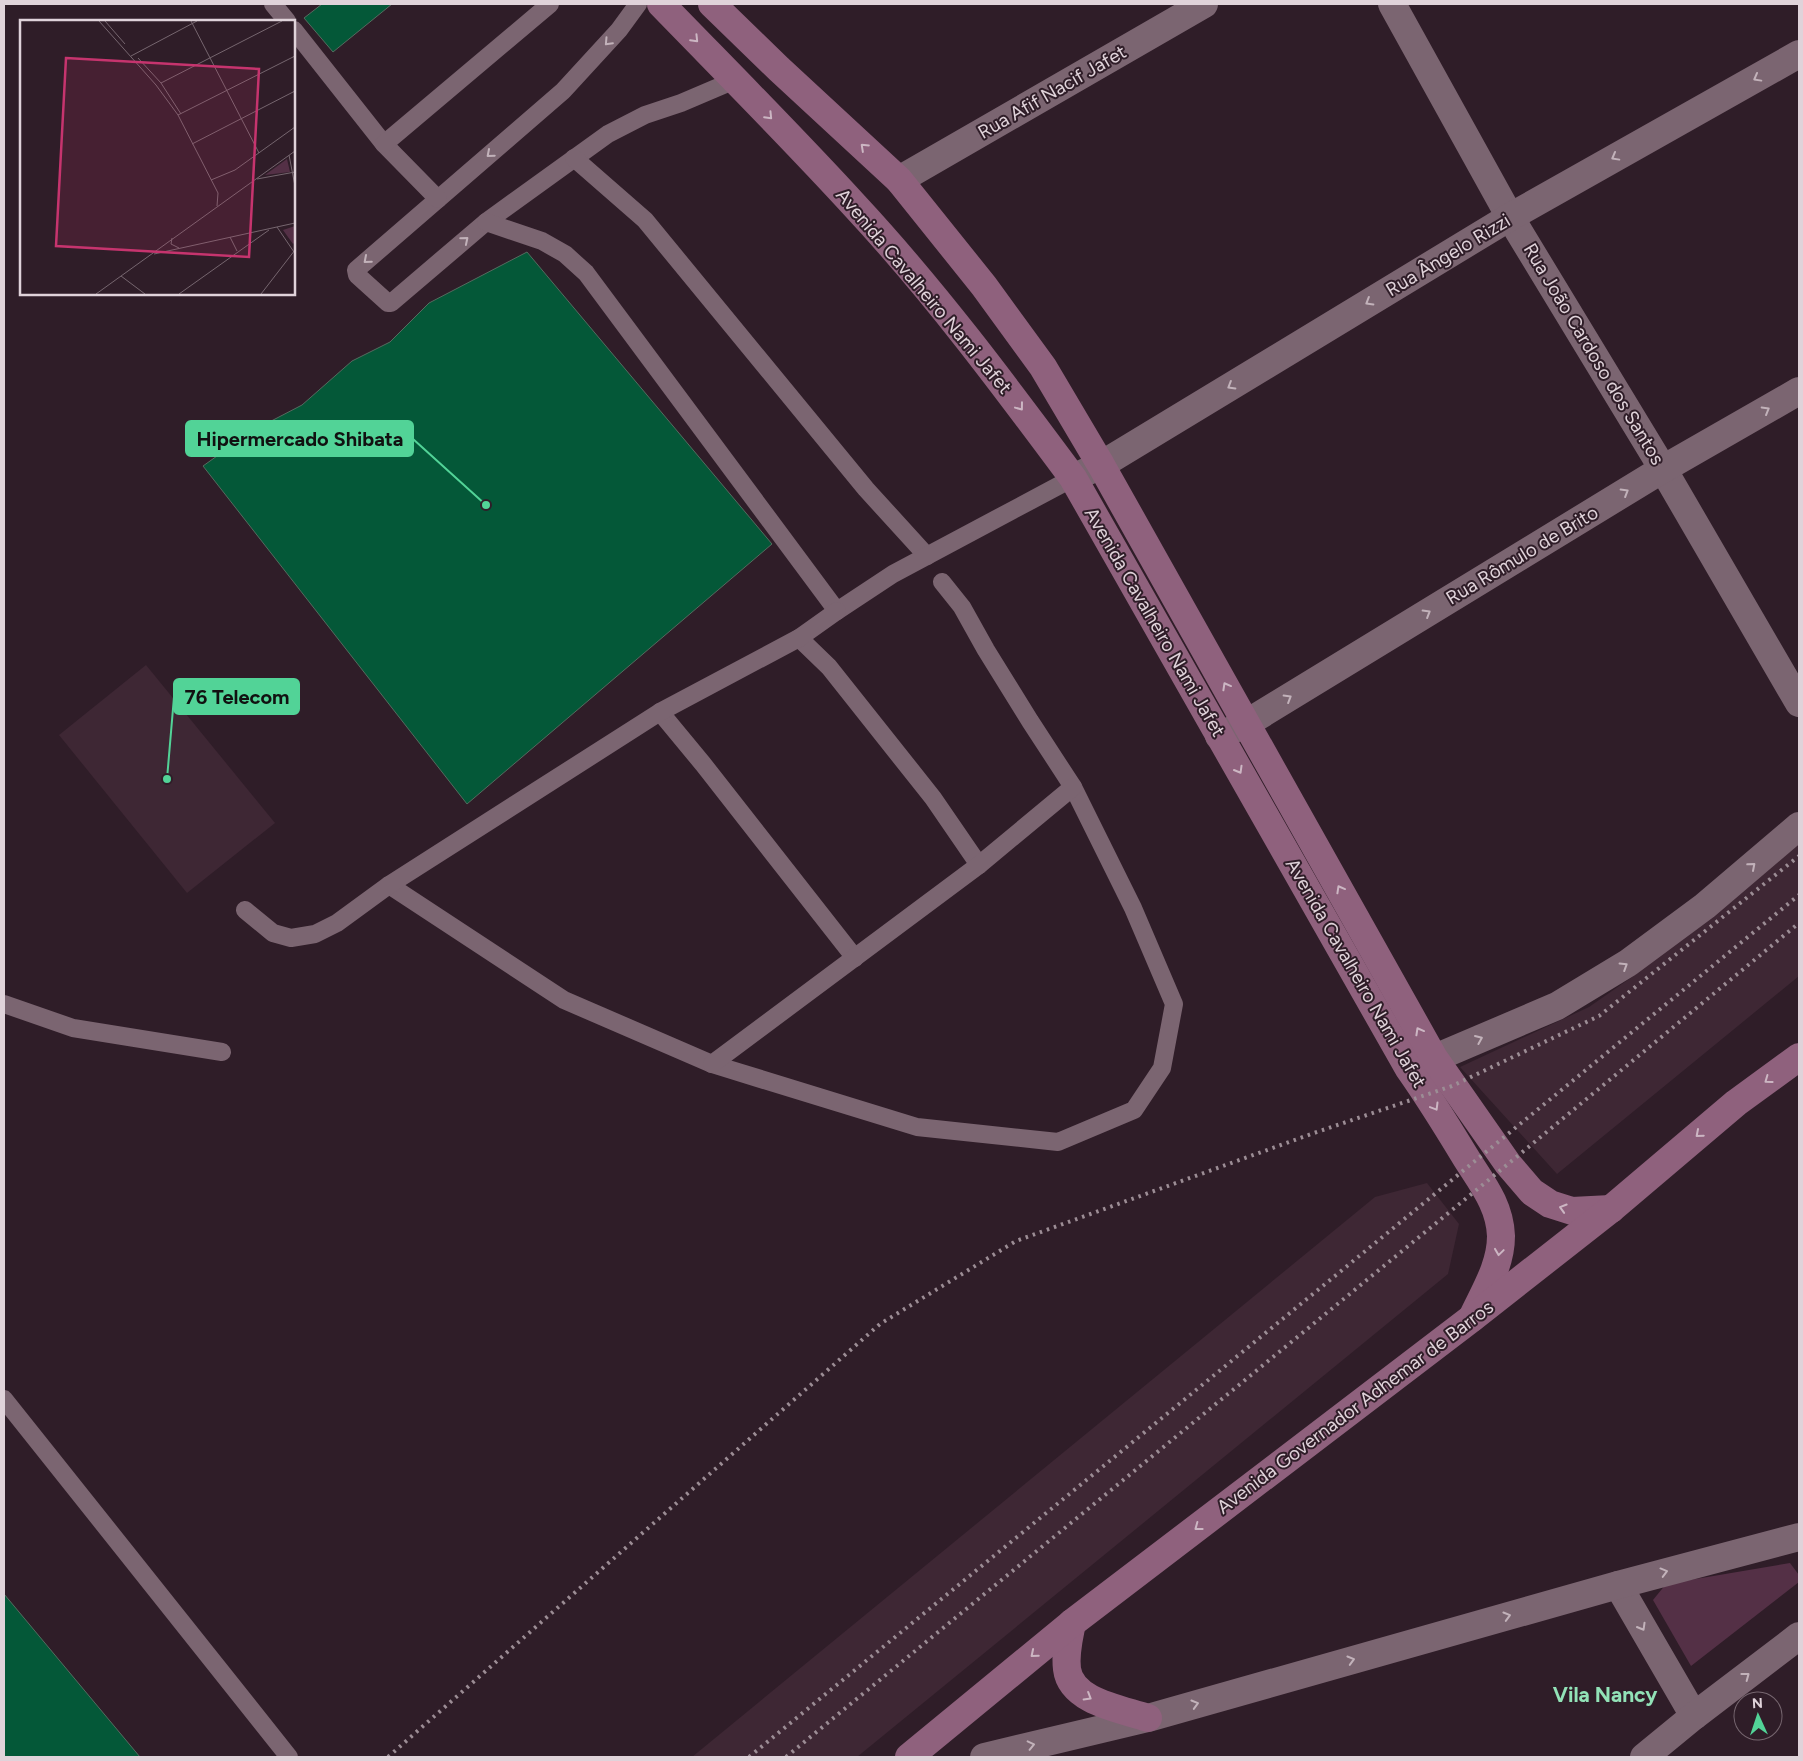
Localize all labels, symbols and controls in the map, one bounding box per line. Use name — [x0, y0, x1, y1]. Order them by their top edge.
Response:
inset map — [20, 20, 295, 295]
one-way arrow — [689, 33, 698, 42]
one-way arrow — [605, 37, 614, 46]
street label: Rua Afif Nacif Jafet — [974, 40, 1130, 144]
one-way arrow — [1753, 71, 1762, 81]
one-way arrow — [763, 110, 772, 119]
one-way arrow — [860, 144, 869, 153]
one-way arrow — [487, 148, 496, 157]
one-way arrow — [1612, 151, 1621, 161]
street label: Avenida Cavalheiro Nami Jafet — [831, 184, 1017, 398]
street label: Rua Ângelo Rizzi — [1382, 209, 1514, 301]
one-way arrow — [459, 237, 468, 246]
street label: Rua João Cardoso dos Santos — [1519, 239, 1669, 469]
one-way arrow — [364, 254, 373, 263]
one-way arrow — [1366, 295, 1375, 305]
one-way arrow — [1227, 380, 1236, 390]
one-way arrow — [1014, 401, 1023, 411]
one-way arrow — [1760, 406, 1769, 416]
callout: Hipermercado Shibata — [186, 421, 413, 456]
text: Hipermercado Shibata — [197, 427, 403, 451]
one-way arrow — [1620, 488, 1629, 498]
street label: Rua Rômulo de Brito — [1442, 501, 1602, 609]
street label: Avenida Cavalheiro Nami Jafet — [1080, 503, 1230, 741]
one-way arrow — [1421, 610, 1430, 620]
callout: 76 Telecom — [174, 679, 299, 714]
one-way arrow — [1222, 683, 1232, 692]
text: 76 Telecom — [185, 685, 289, 709]
one-way arrow — [1283, 694, 1292, 704]
one-way arrow — [1233, 765, 1243, 774]
street label: Avenida Cavalheiro Nami Jafet — [1281, 854, 1431, 1092]
one-way arrow — [1746, 863, 1755, 872]
one-way arrow — [1336, 885, 1346, 894]
one-way arrow — [1618, 962, 1627, 972]
one-way arrow — [1415, 1027, 1425, 1036]
one-way arrow — [1474, 1035, 1483, 1045]
one-way arrow — [1764, 1074, 1773, 1083]
one-way arrow — [1428, 1102, 1438, 1111]
one-way arrow — [1695, 1129, 1704, 1138]
one-way arrow — [1559, 1203, 1568, 1213]
one-way arrow — [1494, 1248, 1505, 1256]
street label: Avenida Governador Adhemar de Barros — [1212, 1295, 1498, 1519]
one-way arrow — [1195, 1521, 1204, 1529]
one-way arrow — [1660, 1568, 1668, 1578]
one-way arrow — [1503, 1611, 1511, 1621]
one-way arrow — [1636, 1621, 1646, 1630]
one-way arrow — [1031, 1648, 1040, 1657]
one-way arrow — [1347, 1655, 1356, 1666]
one-way arrow — [1740, 1673, 1750, 1682]
district label: Vila Nancy — [1553, 1682, 1658, 1707]
one-way arrow — [1083, 1691, 1092, 1701]
north arrow — [1733, 1691, 1783, 1741]
text: N — [1751, 1695, 1763, 1712]
one-way arrow — [1190, 1700, 1198, 1710]
one-way arrow — [1027, 1741, 1035, 1751]

